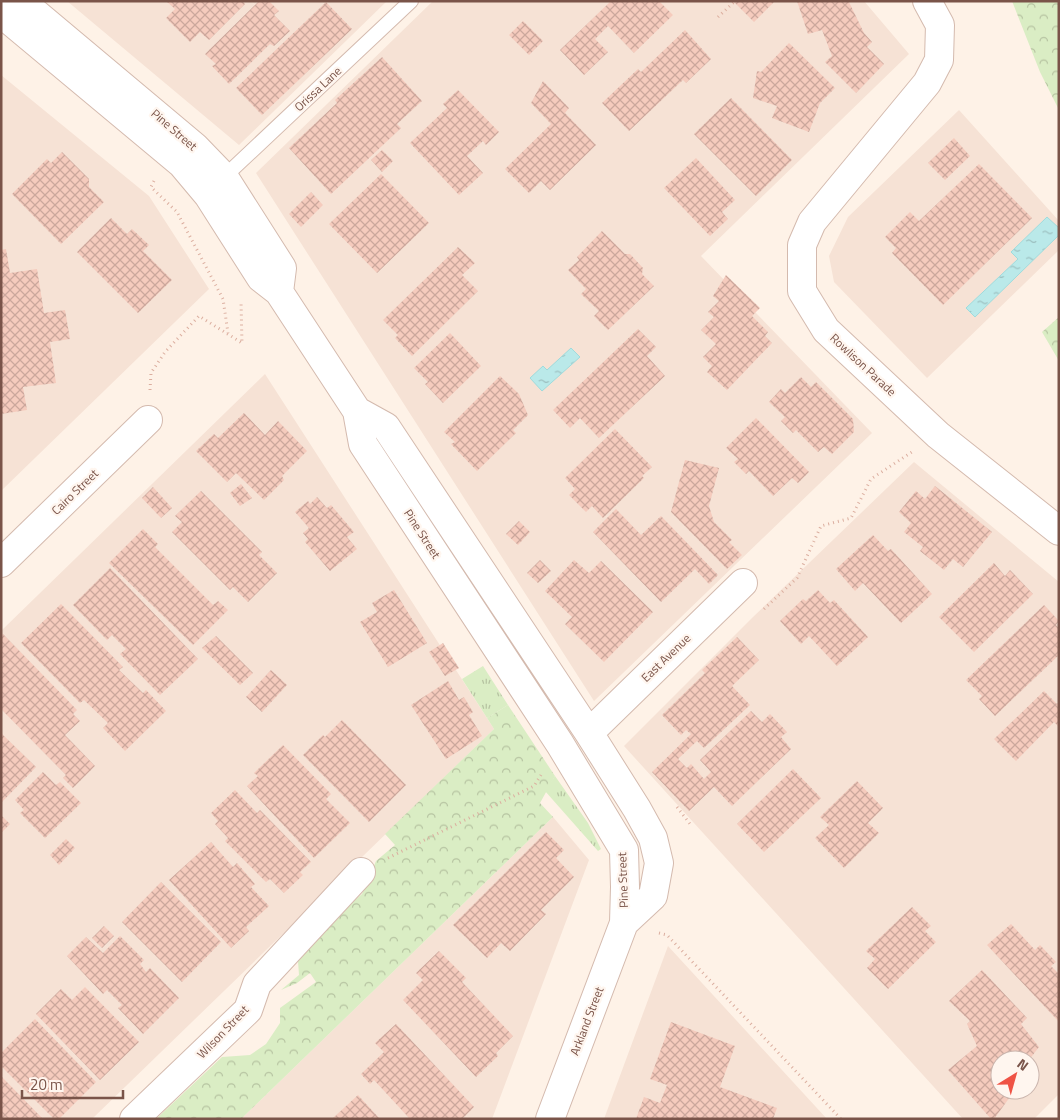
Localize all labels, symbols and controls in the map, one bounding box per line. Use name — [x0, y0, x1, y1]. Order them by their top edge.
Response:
street label: Orissa Lane — [290, 62, 346, 116]
street label: Pine Street — [147, 104, 202, 156]
street label: Rowlison Parade — [826, 329, 901, 400]
street label: Cairo Street — [47, 464, 103, 519]
street label: Pine Street — [399, 505, 446, 563]
street label: East Avenue — [637, 629, 695, 686]
street label: Pine Street — [612, 851, 633, 908]
street label: Arkland Street — [565, 983, 609, 1058]
street label: Wilson Street — [192, 1000, 254, 1063]
north arrow — [990, 1050, 1040, 1100]
text: N — [1013, 1053, 1033, 1076]
scale bar — [22, 1068, 124, 1100]
text: 20 m — [30, 1073, 63, 1096]

